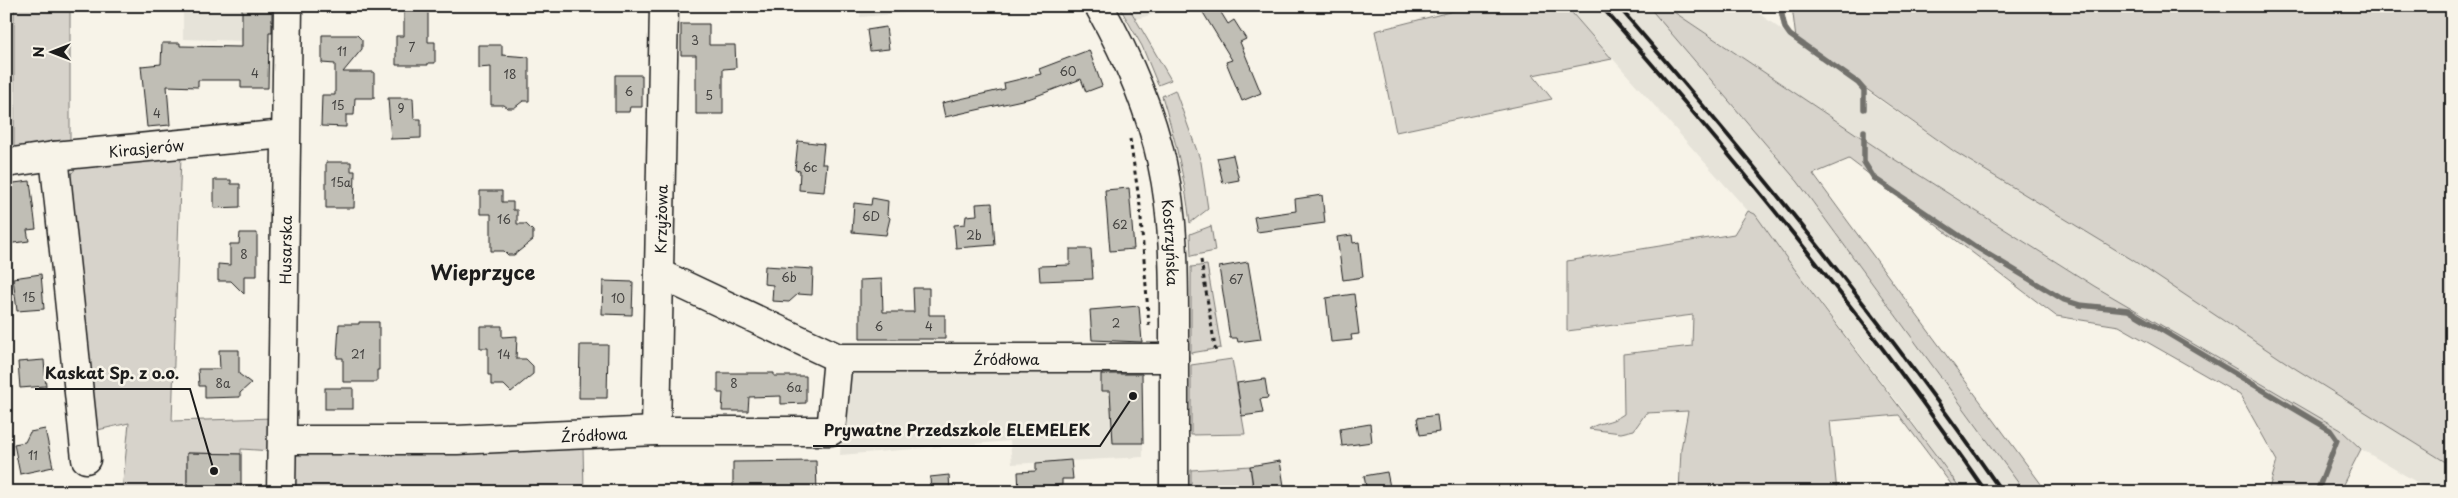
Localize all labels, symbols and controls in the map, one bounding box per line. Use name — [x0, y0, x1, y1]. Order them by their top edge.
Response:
north arrow — [28, 28, 78, 78]
house number: 3 — [691, 31, 699, 49]
house number: 7 — [409, 38, 416, 56]
house number: 11 — [337, 42, 347, 60]
text: N — [28, 46, 49, 58]
house number: 60 — [1059, 62, 1077, 80]
house number: 4 — [251, 64, 259, 82]
house number: 18 — [504, 65, 516, 83]
house number: 6 — [625, 82, 633, 100]
house number: 5 — [705, 86, 713, 104]
house number: 15 — [331, 96, 345, 114]
house number: 9 — [397, 99, 405, 117]
house number: 4 — [153, 104, 161, 122]
street label: Kirasjerów — [107, 132, 185, 162]
house number: 6c — [803, 158, 817, 176]
house number: 15a — [331, 173, 352, 191]
street label: Krzyżowa — [648, 184, 672, 254]
street label: Kostrzyńska — [1157, 198, 1185, 287]
house number: 6D — [862, 207, 880, 225]
house number: 16 — [497, 210, 511, 228]
street label: Husarska — [272, 215, 296, 285]
house number: 62 — [1112, 215, 1128, 233]
house number: 2b — [966, 226, 982, 244]
house number: 8 — [240, 245, 248, 263]
district label: Wieprzyce — [431, 257, 536, 287]
house number: 6b — [781, 268, 797, 286]
house number: 67 — [1229, 270, 1244, 288]
house number: 15 — [22, 288, 36, 306]
house number: 10 — [611, 289, 625, 307]
house number: 2 — [1112, 314, 1120, 332]
house number: 6 — [875, 317, 883, 335]
house number: 4 — [925, 317, 933, 335]
house number: 21 — [351, 345, 365, 363]
house number: 14 — [497, 345, 511, 363]
street label: Źródłowa — [973, 347, 1040, 370]
callout: Kaskat Sp. z o.o. — [35, 358, 190, 389]
text: Kaskat Sp. z o.o. — [45, 360, 179, 384]
house number: 8a — [216, 374, 231, 392]
house number: 8 — [730, 374, 738, 392]
house number: 6a — [786, 378, 802, 396]
callout: Prywatne Przedszkole ELEMELEK — [813, 415, 1100, 446]
text: Prywatne Przedszkole ELEMELEK — [824, 417, 1090, 441]
street label: Źródłowa — [560, 421, 628, 447]
house number: 11 — [28, 446, 38, 464]

